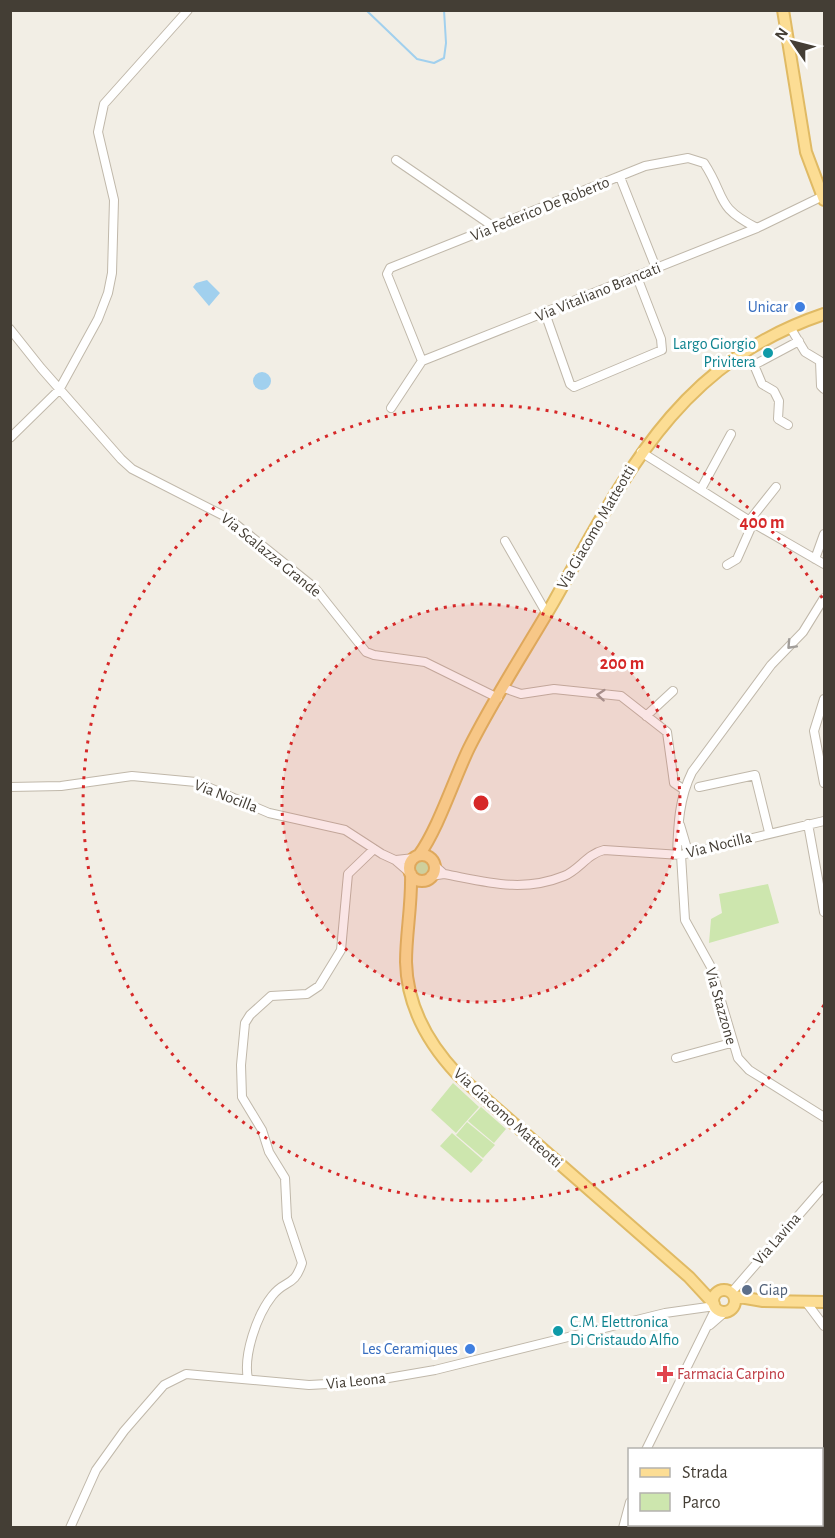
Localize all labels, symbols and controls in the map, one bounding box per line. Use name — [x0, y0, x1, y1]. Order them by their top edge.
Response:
north arrow — [763, 12, 823, 72]
text: N — [772, 25, 791, 43]
street label: Via Federico De Roberto — [468, 174, 612, 244]
street label: Via Vitaliano Brancati — [533, 260, 663, 324]
place label: Unicar — [748, 299, 789, 315]
marker: Unicar — [793, 300, 807, 314]
place label: Largo Giorgio Privitera — [673, 336, 756, 370]
marker: Largo Giorgio Privitera — [761, 346, 775, 360]
street label: Via Giacomo Matteotti — [554, 462, 638, 592]
street label: Via Scalazza Grande — [218, 510, 324, 600]
text: 400 m — [739, 514, 785, 532]
one-way arrow — [787, 638, 798, 649]
text: 200 m — [600, 655, 644, 673]
one-way arrow — [596, 689, 605, 702]
street label: Via Nocilla — [192, 777, 260, 815]
centre of rings — [471, 793, 491, 813]
street label: Via Nocilla — [685, 829, 753, 861]
street label: Via Stazzone — [702, 966, 740, 1046]
street label: Via Giacomo Matteotti — [451, 1065, 565, 1171]
street label: Via Lavina — [750, 1210, 804, 1268]
place label: Giap — [759, 1282, 788, 1298]
marker: Giap — [740, 1283, 754, 1297]
place label: C.M. Elettronica Di Cristaudo Alfio — [570, 1314, 679, 1348]
marker: C.M. Elettronica Di Cristaudo Alfio — [551, 1324, 565, 1338]
place label: Les Ceramiques — [362, 1341, 458, 1357]
marker: Les Ceramiques — [463, 1342, 477, 1356]
place label: Farmacia Carpino — [677, 1366, 785, 1382]
marker: Farmacia Carpino — [658, 1367, 672, 1381]
street label: Via Leona — [325, 1370, 387, 1392]
legend — [628, 1448, 823, 1526]
text: Strada — [682, 1464, 728, 1482]
text: Parco — [682, 1494, 721, 1512]

